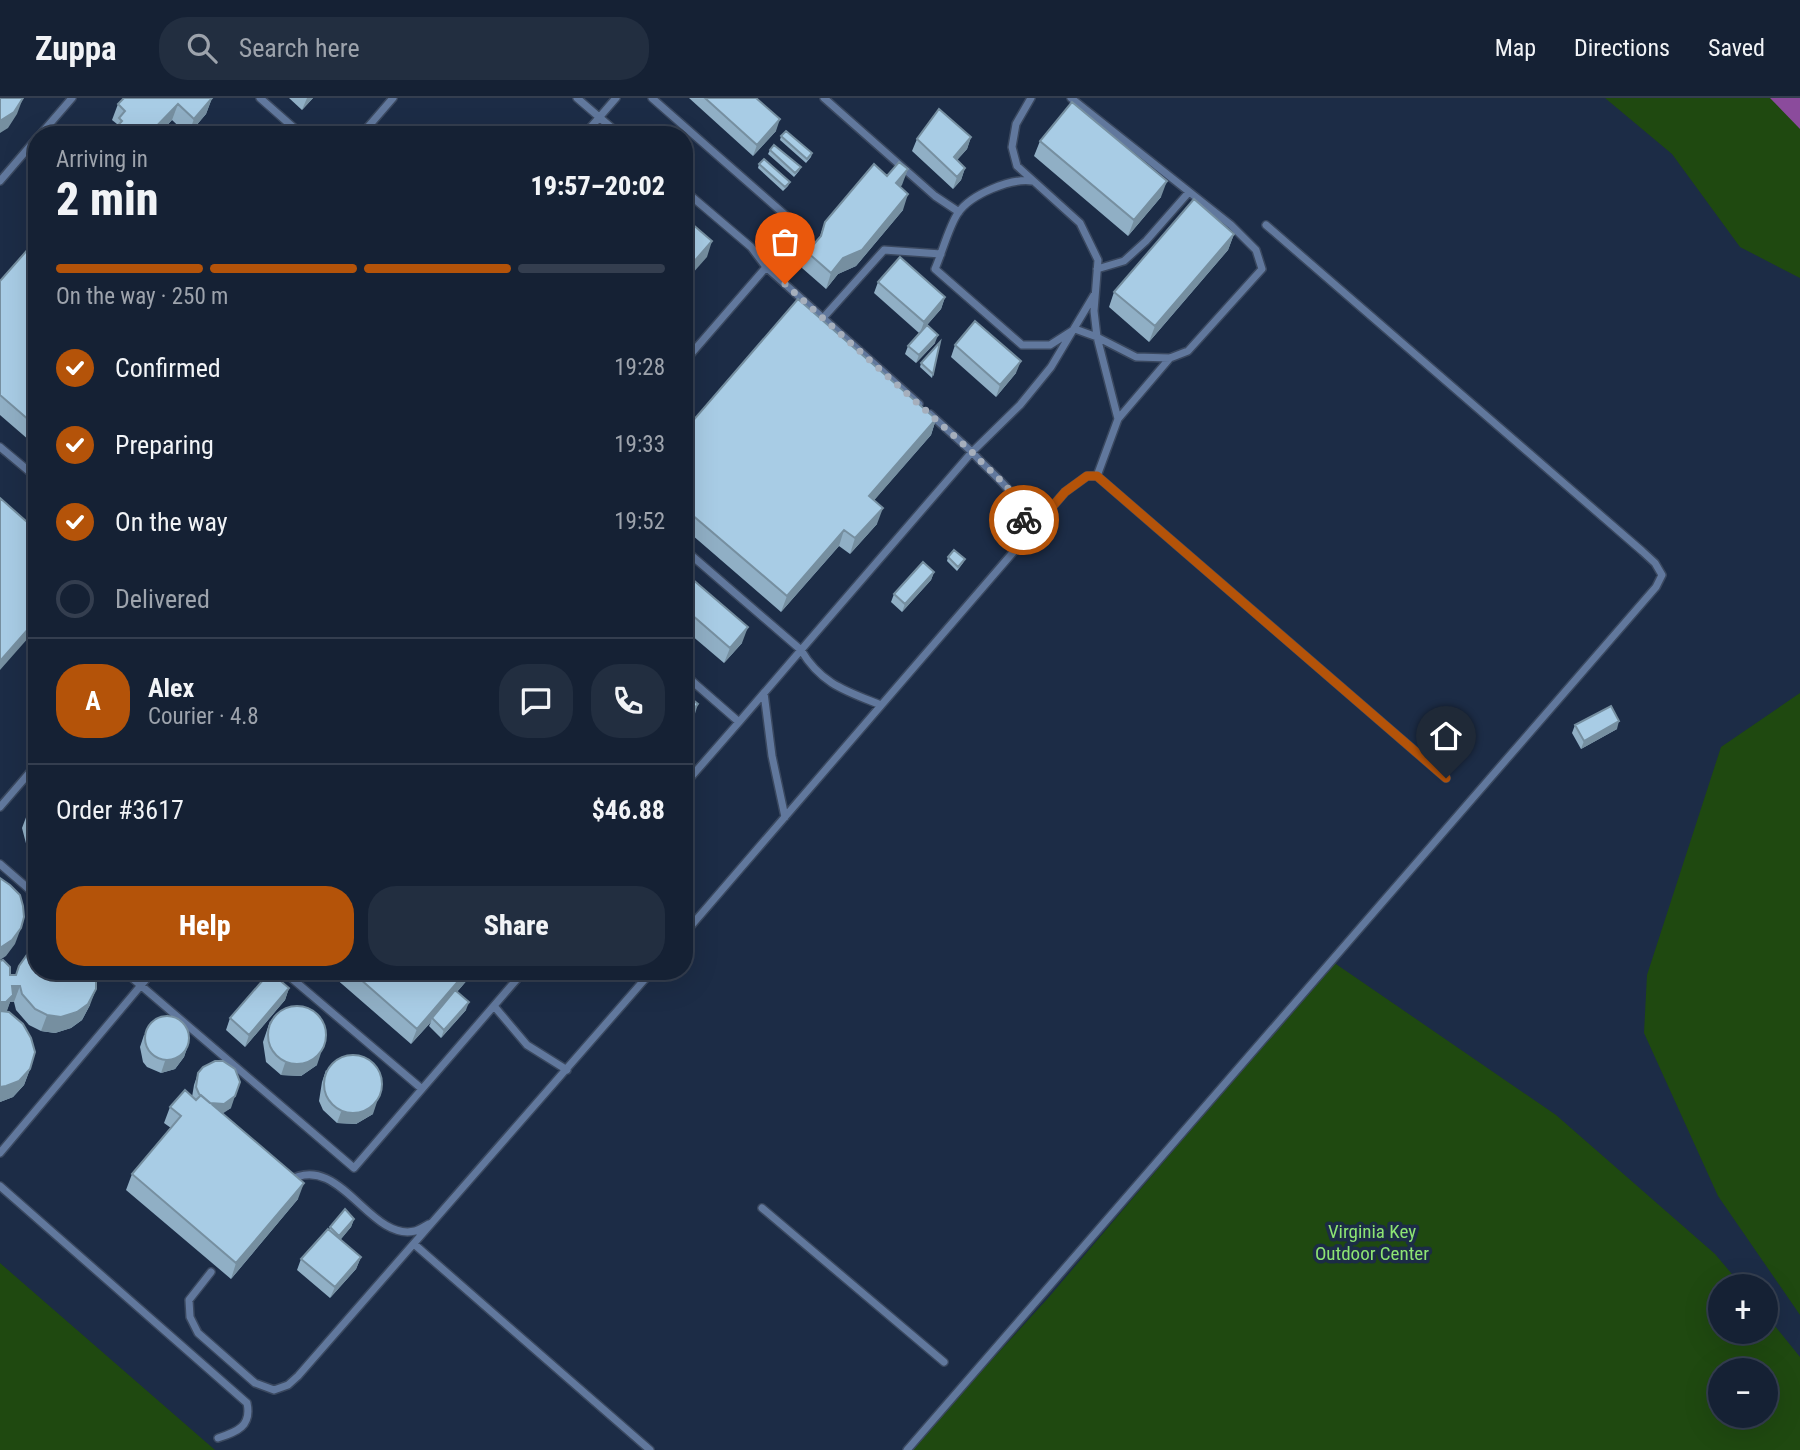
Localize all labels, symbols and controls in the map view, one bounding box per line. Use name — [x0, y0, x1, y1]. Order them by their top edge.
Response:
search box — [159, 17, 649, 80]
text: Zuppa — [35, 29, 117, 68]
icon: search — [183, 29, 221, 67]
text: Search here — [239, 33, 360, 63]
text: Map — [1495, 34, 1536, 62]
text: Directions — [1574, 34, 1670, 62]
text: Saved — [1708, 34, 1765, 62]
text: Arriving in — [56, 146, 148, 173]
text: 19:57–20:02 — [531, 171, 665, 201]
text: 2 min — [56, 172, 159, 226]
pin — [755, 212, 815, 284]
icon: bag — [766, 223, 804, 261]
text: On the way · 250 m — [56, 283, 228, 310]
icon: check — [56, 349, 94, 387]
text: Confirmed — [115, 353, 221, 383]
text: 19:28 — [614, 354, 665, 381]
icon: check — [56, 426, 94, 464]
text: Preparing — [115, 430, 214, 460]
text: 19:33 — [614, 431, 665, 458]
courier — [989, 485, 1059, 555]
icon: bike — [1005, 501, 1043, 539]
icon: check — [56, 503, 94, 541]
text: On the way — [115, 507, 228, 537]
text: 19:52 — [614, 508, 665, 535]
text: Delivered — [115, 584, 210, 614]
button: chat — [499, 664, 573, 738]
button: phone — [591, 664, 665, 738]
text: Alex — [148, 673, 194, 703]
text: A — [85, 686, 101, 716]
text: Courier · 4.8 — [148, 703, 259, 730]
pin — [1416, 706, 1476, 778]
icon: home — [1427, 717, 1465, 755]
text: Order #3617 — [56, 795, 184, 825]
text: $46.88 — [592, 795, 665, 825]
button: Help — [56, 886, 354, 966]
button: Share — [368, 886, 665, 966]
park label: Virginia Key Outdoor Center — [1315, 1220, 1429, 1265]
map controls — [1708, 1274, 1778, 1428]
button: + — [1708, 1274, 1778, 1344]
button: − — [1708, 1358, 1778, 1428]

